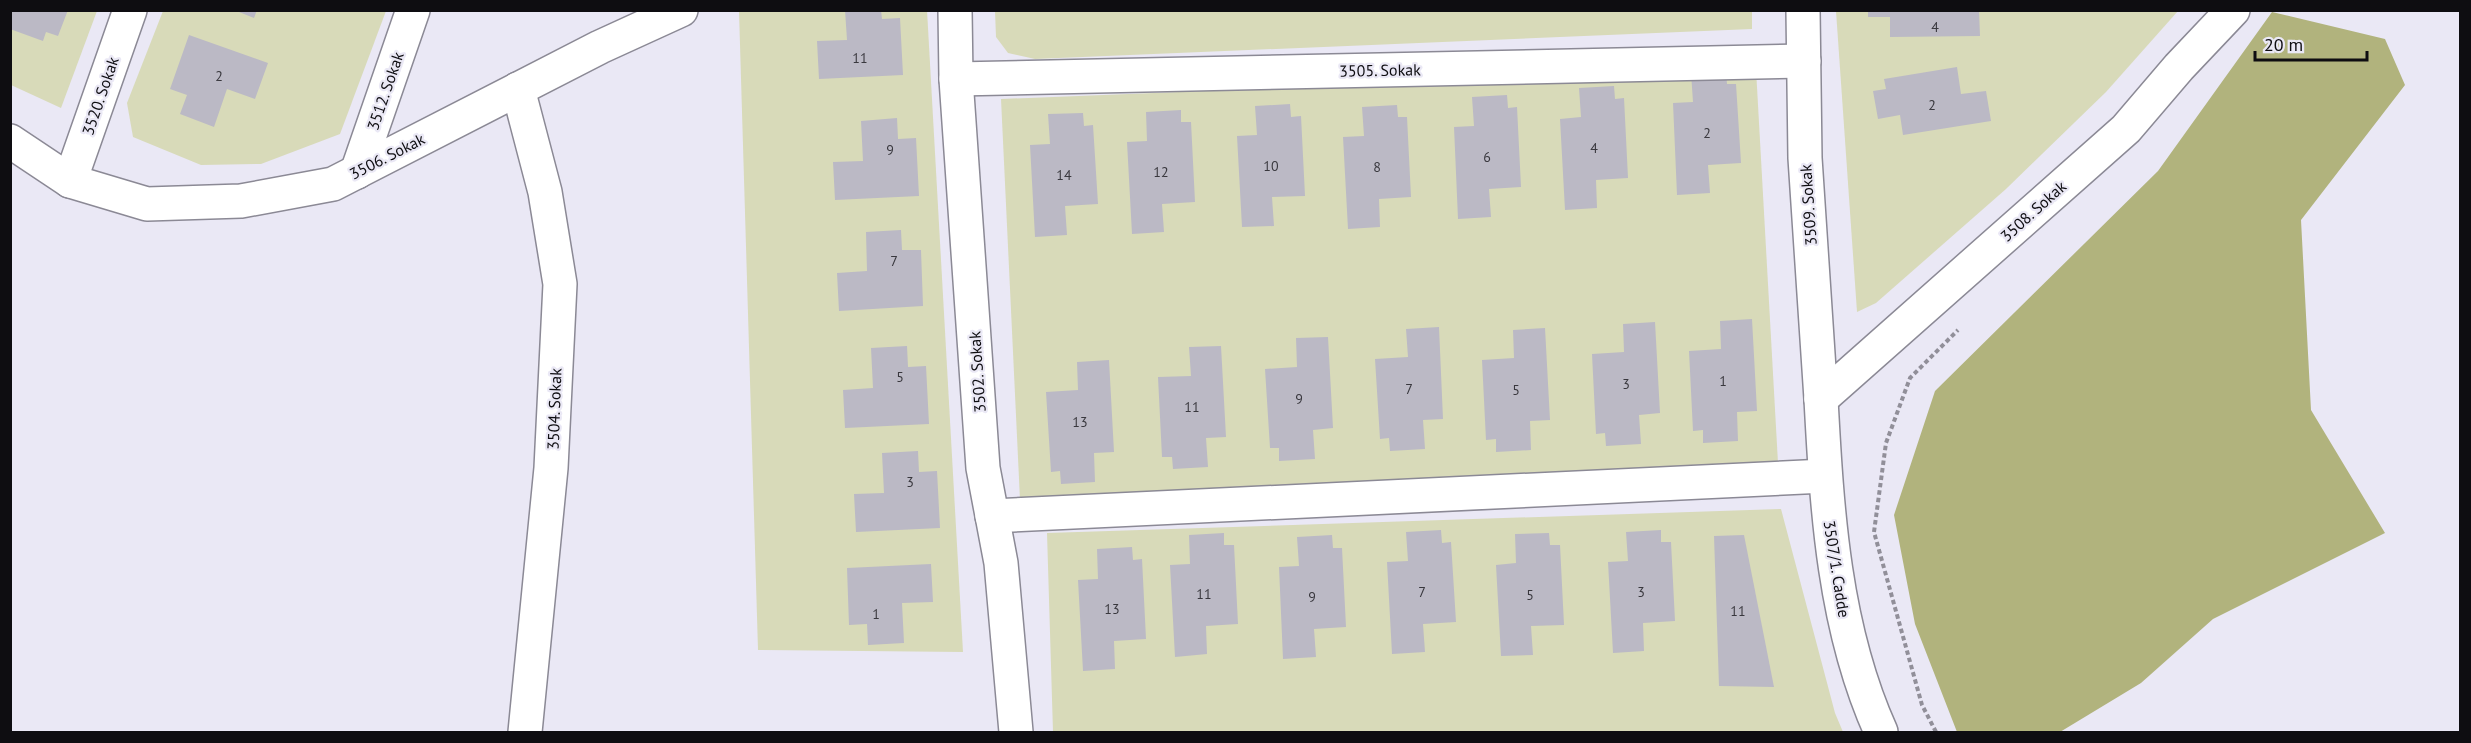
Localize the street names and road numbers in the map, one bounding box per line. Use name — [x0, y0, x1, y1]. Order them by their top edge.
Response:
street label: 3512. Sokak — [362, 49, 408, 133]
street label: 3520. Sokak — [77, 54, 123, 138]
street label: 3505. Sokak — [1339, 59, 1421, 81]
street label: 3506. Sokak — [346, 128, 428, 183]
street label: 3509. Sokak — [1795, 163, 1821, 246]
street label: 3508. Sokak — [1996, 176, 2070, 246]
street label: 3502. Sokak — [964, 330, 990, 413]
street label: 3504. Sokak — [543, 368, 565, 450]
street label: 3507/1. Cadde — [1819, 519, 1855, 619]

